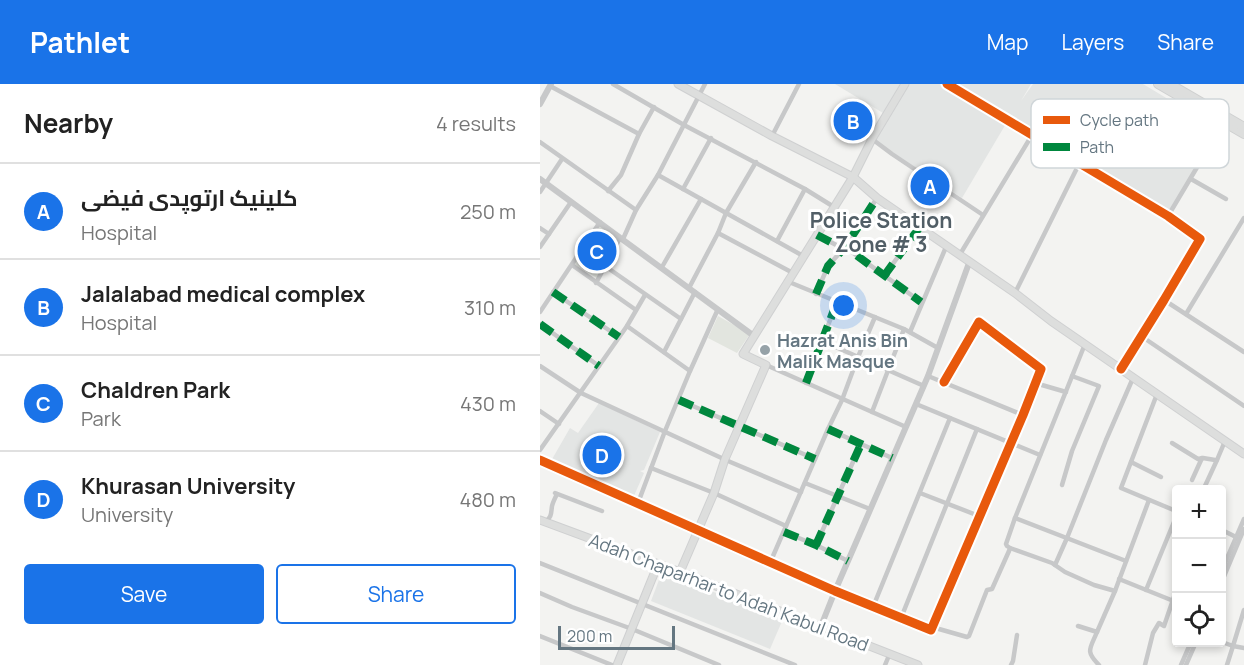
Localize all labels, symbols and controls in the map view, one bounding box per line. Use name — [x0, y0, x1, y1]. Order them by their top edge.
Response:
text: Pathlet — [30, 23, 130, 61]
text: Map — [987, 28, 1028, 56]
text: Layers — [1061, 28, 1124, 56]
text: Share — [1157, 28, 1214, 56]
pin: B — [834, 99, 872, 144]
legend — [1031, 99, 1229, 168]
text: Nearby — [24, 105, 113, 141]
text: Cycle path — [1080, 109, 1159, 131]
text: 4 results — [436, 110, 516, 137]
text: Path — [1080, 136, 1114, 158]
pin: A — [910, 164, 950, 208]
text: کلینیک ارتوپدی فیضی — [81, 183, 298, 213]
text: A — [37, 198, 50, 225]
text: 250 m — [460, 198, 516, 225]
district label: Police Station Zone # 3 — [810, 206, 952, 258]
text: Hospital — [81, 219, 157, 246]
pin: C — [578, 228, 616, 274]
text: Jalalabad medical complex — [81, 279, 365, 309]
your location — [829, 291, 858, 320]
text: B — [37, 294, 50, 321]
text: 310 m — [464, 294, 516, 321]
text: Hospital — [81, 309, 157, 336]
place label: Hazrat Anis Bin Malik Masque — [777, 328, 908, 373]
marker: Hazrat Anis Bin Malik Masque — [758, 343, 772, 357]
text: Chaldren Park — [81, 375, 230, 405]
text: C — [36, 390, 51, 417]
text: 430 m — [460, 390, 516, 417]
text: Park — [81, 405, 121, 432]
pin: D — [582, 432, 622, 478]
text: Khurasan University — [81, 471, 295, 501]
map controls — [1172, 485, 1226, 647]
button: + — [1172, 485, 1226, 539]
text: D — [36, 486, 51, 513]
text: 480 m — [459, 486, 516, 513]
text: University — [81, 501, 173, 528]
street label: Adah Chaparhar to Adah Kabul Road — [586, 527, 872, 657]
button: − — [1172, 539, 1226, 593]
button: Save — [24, 564, 264, 624]
button: Share — [276, 564, 516, 624]
button: locate — [1172, 593, 1226, 647]
scale bar — [558, 623, 675, 650]
text: 200 m — [567, 625, 612, 647]

